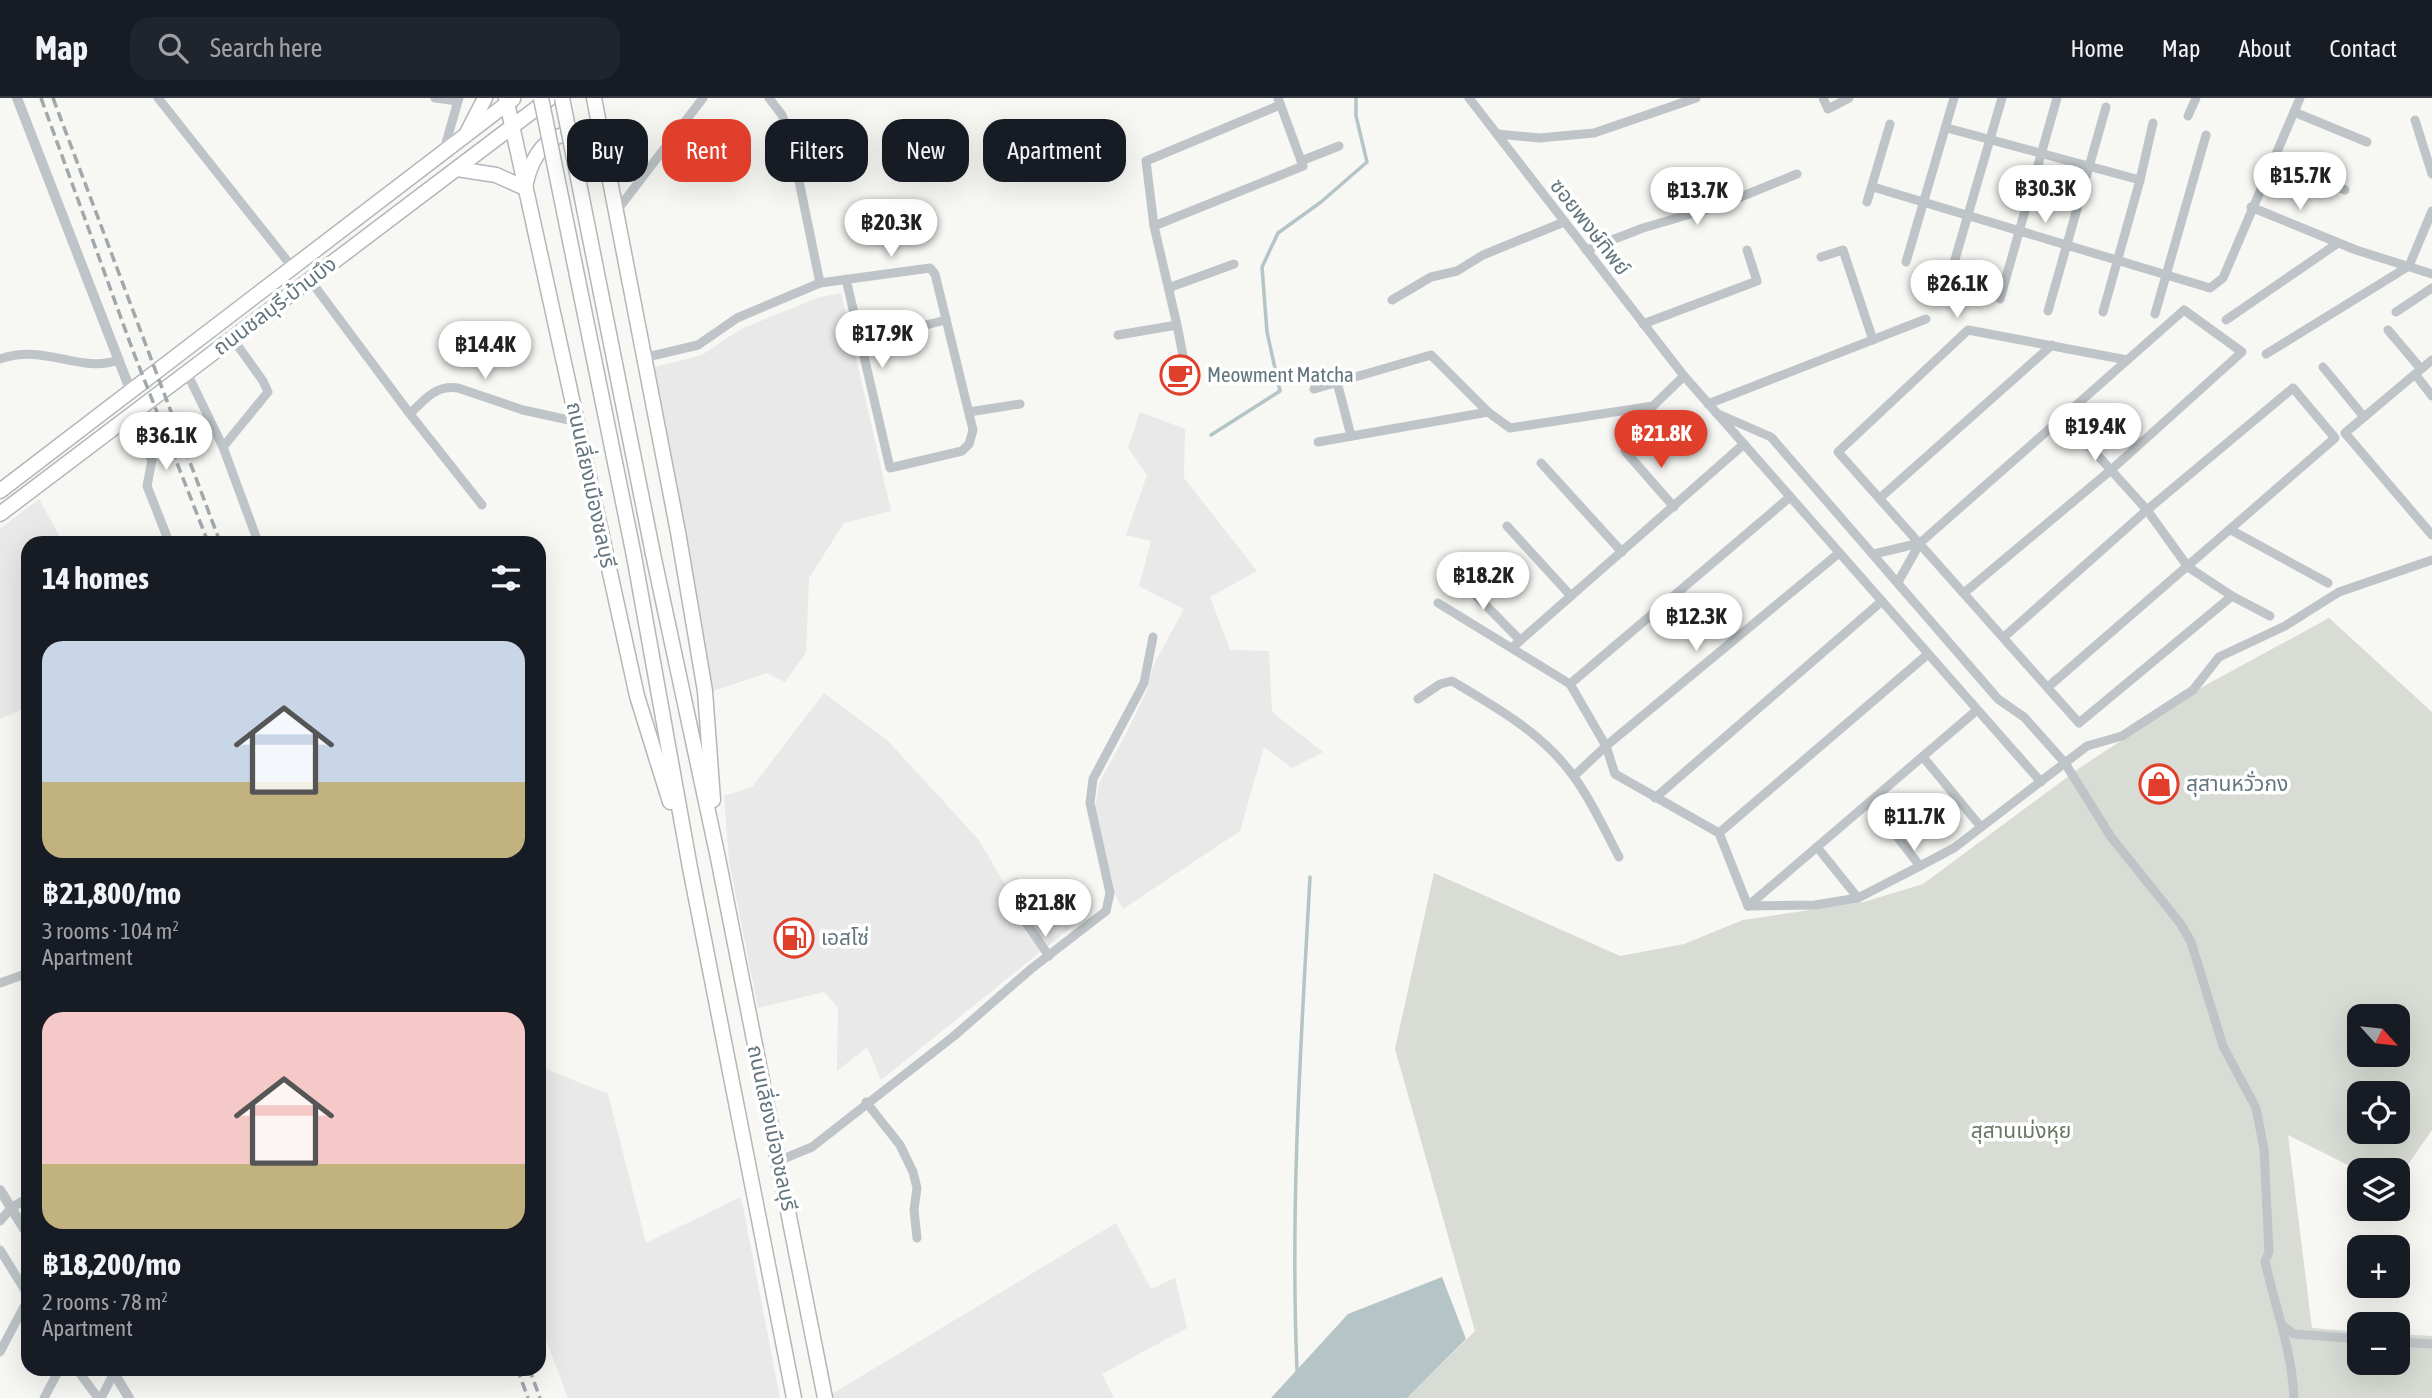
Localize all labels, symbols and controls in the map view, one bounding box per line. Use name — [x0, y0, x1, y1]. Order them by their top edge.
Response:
search box — [130, 17, 620, 80]
text: Map — [35, 29, 88, 67]
icon: search — [154, 29, 192, 67]
text: Search here — [210, 33, 322, 63]
text: Home — [2070, 35, 2124, 62]
text: Map — [2162, 35, 2200, 62]
text: About — [2238, 35, 2291, 62]
text: Contact — [2329, 35, 2397, 62]
chip: Buy — [567, 119, 648, 182]
chip: Rent — [662, 119, 751, 182]
chip: Filters — [765, 119, 868, 182]
chip: New — [882, 119, 969, 182]
chip: Apartment — [983, 119, 1126, 182]
pin: ฿15.7K — [2243, 152, 2357, 212]
text: ฿15.7K — [2269, 162, 2331, 188]
pin: ฿30.3K — [1988, 166, 2102, 225]
pin: ฿13.7K — [1640, 167, 1754, 227]
street label: ซอยพงษ์ทิพย์ — [1546, 174, 1636, 279]
text: ฿30.3K — [2014, 175, 2076, 201]
text: ฿13.7K — [1666, 177, 1728, 203]
pin: ฿20.3K — [834, 200, 948, 259]
text: ฿20.3K — [860, 209, 922, 235]
street label: ถนนชลบุรี-บ้านบึง — [208, 251, 342, 361]
pin: ฿26.1K — [1900, 260, 2014, 320]
text: ฿26.1K — [1926, 270, 1988, 296]
pin: ฿17.9K — [825, 310, 939, 370]
text: ฿17.9K — [851, 320, 913, 346]
pin: ฿14.4K — [428, 322, 542, 381]
text: ฿14.4K — [454, 331, 516, 357]
cafe icon: Meowment Matcha — [1159, 354, 1201, 396]
place label: Meowment Matcha — [1207, 362, 1354, 386]
street label: ถนนเลี่ยงเมืองชลบุรี — [561, 399, 623, 570]
pin: ฿19.4K — [2038, 404, 2152, 463]
pin: ฿21.8K — [1604, 410, 1718, 470]
pin: ฿36.1K — [109, 412, 223, 472]
text: ฿19.4K — [2064, 413, 2126, 439]
text: ฿21.8K — [1630, 420, 1692, 446]
text: ฿36.1K — [135, 422, 197, 448]
pin: ฿18.2K — [1426, 552, 1540, 612]
icon: filters — [487, 559, 525, 597]
text: 14 homes — [42, 561, 149, 595]
text: ฿18.2K — [1452, 562, 1514, 588]
pin: ฿12.3K — [1639, 594, 1753, 653]
text: ฿12.3K — [1665, 603, 1727, 629]
icon: home — [221, 687, 347, 813]
shop icon: สุสานหวั่วกง — [2138, 763, 2180, 805]
place label: สุสานหวั่วกง — [2186, 770, 2288, 797]
pin: ฿11.7K — [1857, 794, 1971, 853]
text: ฿11.7K — [1883, 803, 1945, 829]
text: ฿21,800/mo — [42, 876, 181, 910]
pin: ฿21.8K — [988, 880, 1102, 939]
text: ฿21.8K — [1014, 889, 1076, 915]
fuel station icon: เอสโซ่ — [773, 917, 815, 959]
text: 3 rooms · 104 m² — [42, 918, 179, 944]
place label: เอสโซ่ — [821, 925, 869, 949]
text: Apartment — [42, 944, 133, 970]
north arrow — [2347, 1004, 2410, 1068]
map controls — [2347, 1004, 2410, 1375]
street label: ถนนเลี่ยงเมืองชลบุรี — [742, 1042, 804, 1213]
icon: home — [221, 1058, 347, 1184]
button: locate — [2347, 1081, 2410, 1144]
park label: สุสานเม่งหุย — [1971, 1118, 2071, 1144]
button: layers — [2347, 1158, 2410, 1221]
button: + — [2347, 1235, 2410, 1298]
text: ฿18,200/mo — [42, 1247, 181, 1281]
text: 2 rooms · 78 m² — [42, 1289, 168, 1315]
button: − — [2347, 1312, 2410, 1375]
text: Apartment — [42, 1315, 133, 1341]

